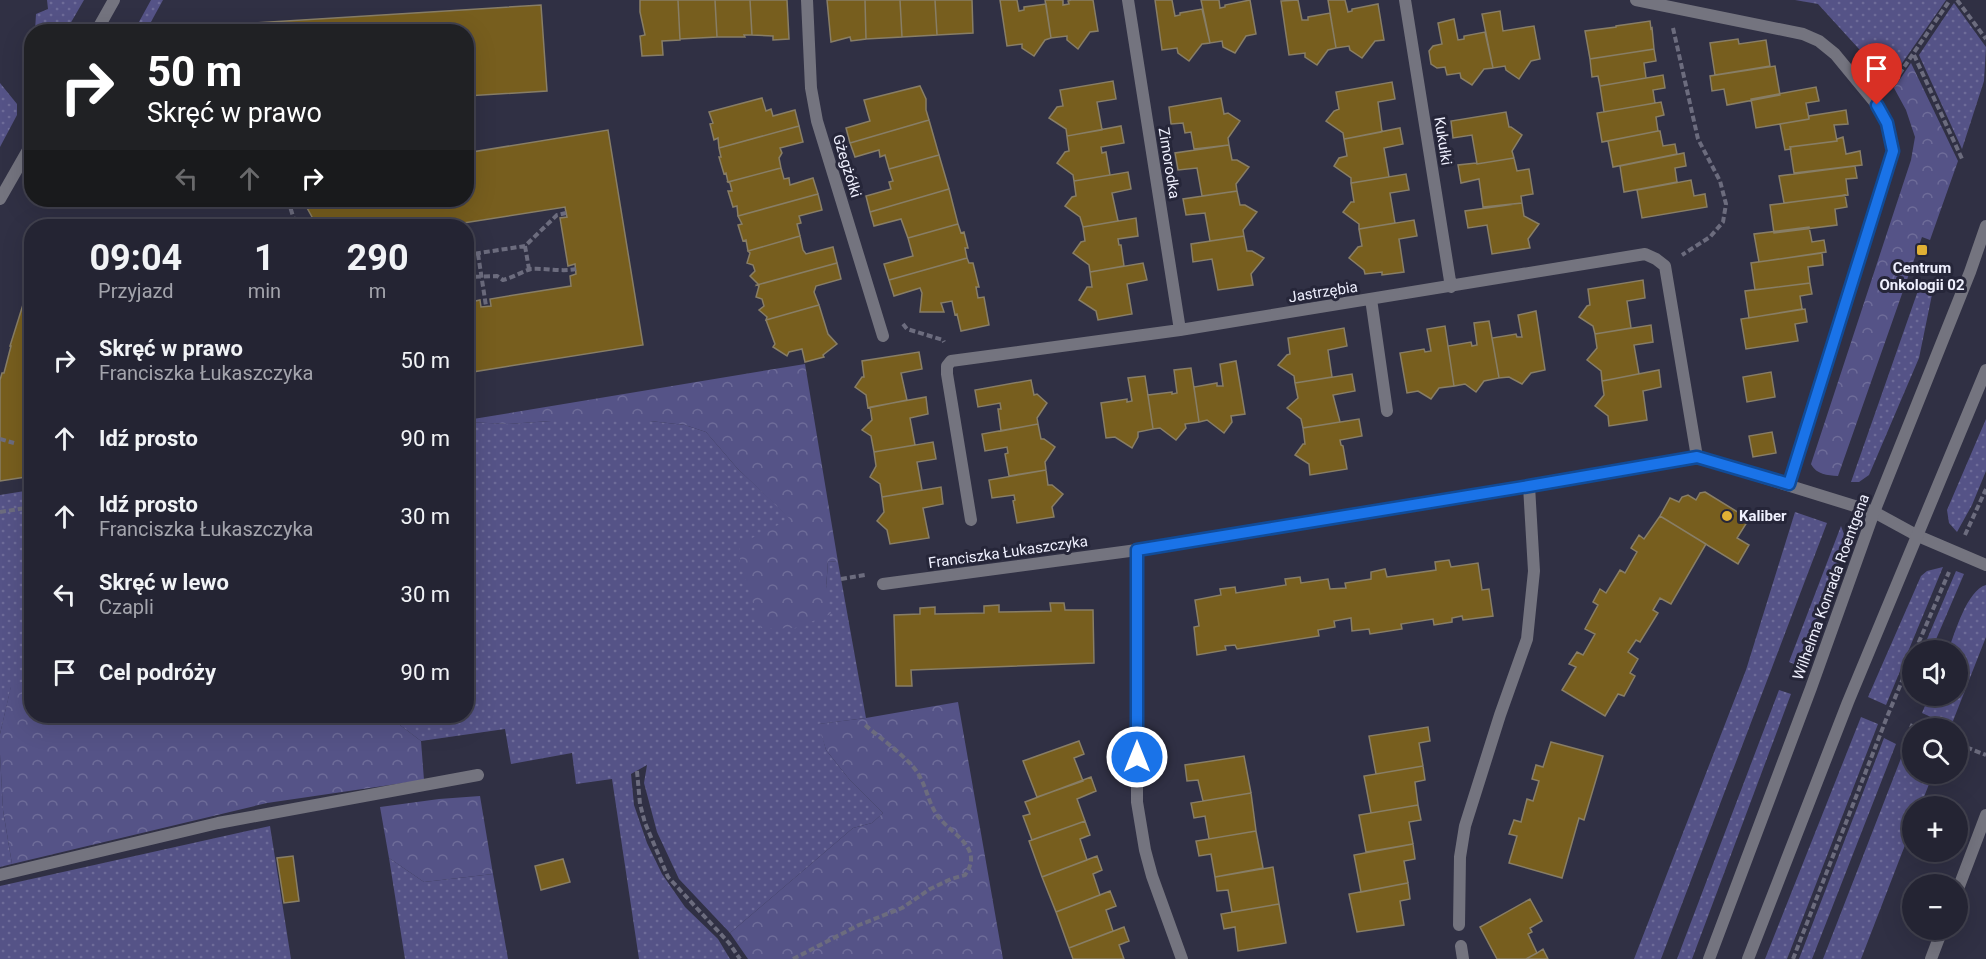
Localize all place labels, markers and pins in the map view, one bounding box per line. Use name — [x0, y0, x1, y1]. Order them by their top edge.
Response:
pin — [1851, 43, 1902, 105]
marker: Centrum Onkologii 02 — [1915, 243, 1929, 257]
place label: Centrum Onkologii 02 — [1879, 259, 1965, 294]
place label: Kaliber — [1739, 507, 1787, 525]
marker: Kaliber — [1720, 509, 1734, 523]

